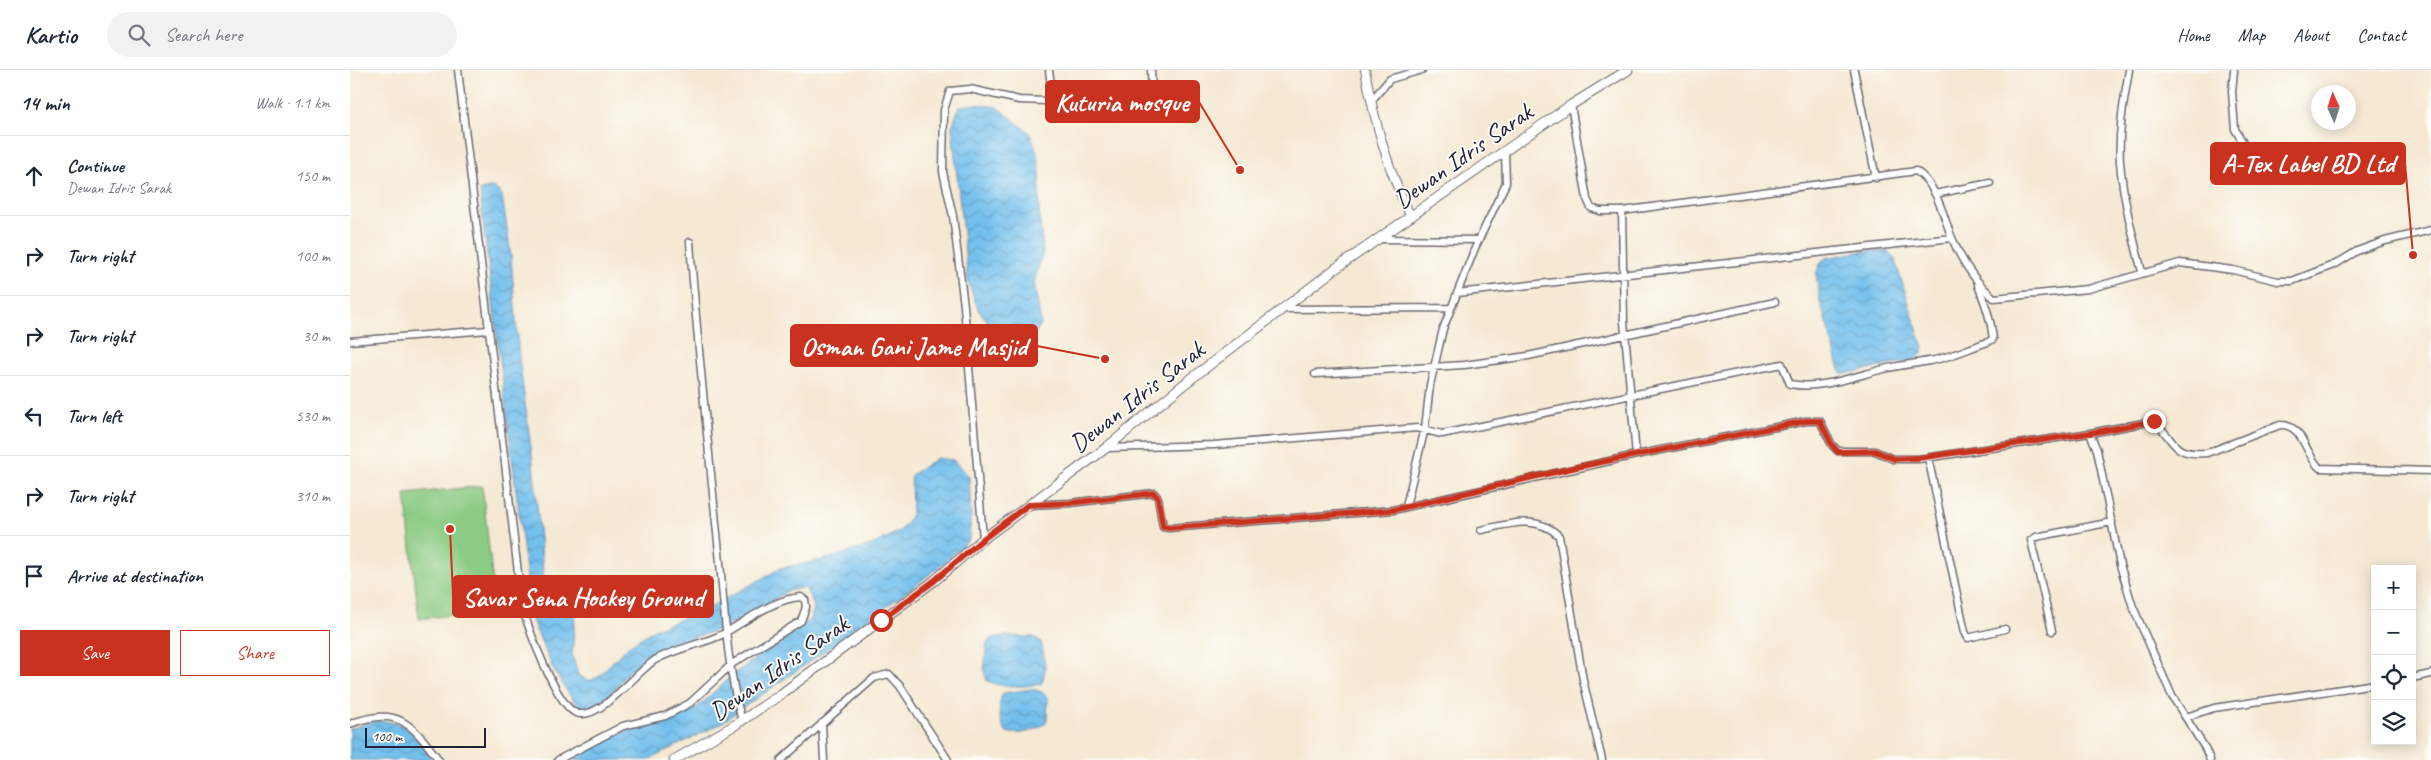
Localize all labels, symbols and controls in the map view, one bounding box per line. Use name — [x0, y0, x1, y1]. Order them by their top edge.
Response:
search box — [107, 12, 457, 57]
text: Kartio — [25, 20, 77, 50]
icon: search — [125, 21, 153, 49]
text: Search here — [165, 23, 242, 47]
text: Home — [2177, 24, 2210, 46]
text: Map — [2238, 24, 2265, 46]
text: About — [2293, 24, 2329, 46]
text: Contact — [2357, 24, 2406, 46]
callout: Kuturia mosque — [1046, 81, 1199, 122]
north arrow — [2311, 85, 2356, 130]
text: Kuturia mosque — [1055, 86, 1191, 119]
text: 14 min — [20, 90, 70, 116]
text: Walk · 1.1 km — [255, 93, 330, 113]
street label: Dewan Idris Sarak — [1387, 95, 1540, 216]
callout: A-Tex Label BD Ltd — [2211, 143, 2405, 184]
text: A-Tex Label BD Ltd — [2221, 147, 2399, 180]
text: Continue — [67, 154, 124, 178]
icon: ahead — [20, 162, 48, 190]
text: 150 m — [296, 166, 330, 186]
text: Dewan Idris Sarak — [67, 178, 171, 198]
icon: right — [20, 242, 48, 270]
text: Turn right — [67, 244, 134, 268]
text: 100 m — [296, 246, 330, 266]
icon: right — [20, 322, 48, 350]
text: Turn right — [67, 324, 134, 348]
callout: Osman Gani Jame Masjid — [791, 325, 1037, 366]
text: 30 m — [303, 326, 330, 346]
text: Osman Gani Jame Masjid — [801, 330, 1031, 363]
street label: Dewan Idris Sarak — [1063, 333, 1212, 460]
icon: left — [20, 402, 48, 430]
text: Turn left — [67, 404, 122, 428]
text: 530 m — [296, 406, 330, 426]
route end — [2143, 410, 2166, 433]
icon: right — [20, 482, 48, 510]
text: Turn right — [67, 484, 134, 508]
text: 310 m — [296, 486, 330, 506]
icon: arrive — [20, 562, 48, 590]
text: Arrive at destination — [67, 564, 203, 588]
map controls — [2371, 565, 2416, 745]
button: + — [2371, 565, 2416, 610]
callout: Savar Sena Hockey Ground — [453, 576, 713, 617]
text: Savar Sena Hockey Ground — [463, 581, 708, 614]
street label: Dewan Idris Sarak — [703, 607, 856, 728]
route start — [870, 609, 893, 632]
button: − — [2371, 610, 2416, 655]
button: Save — [20, 630, 170, 676]
button: Share — [180, 630, 330, 676]
button: locate — [2371, 655, 2416, 700]
button: layers — [2371, 700, 2416, 745]
scale bar — [365, 725, 486, 748]
text: 100 m — [372, 728, 402, 745]

